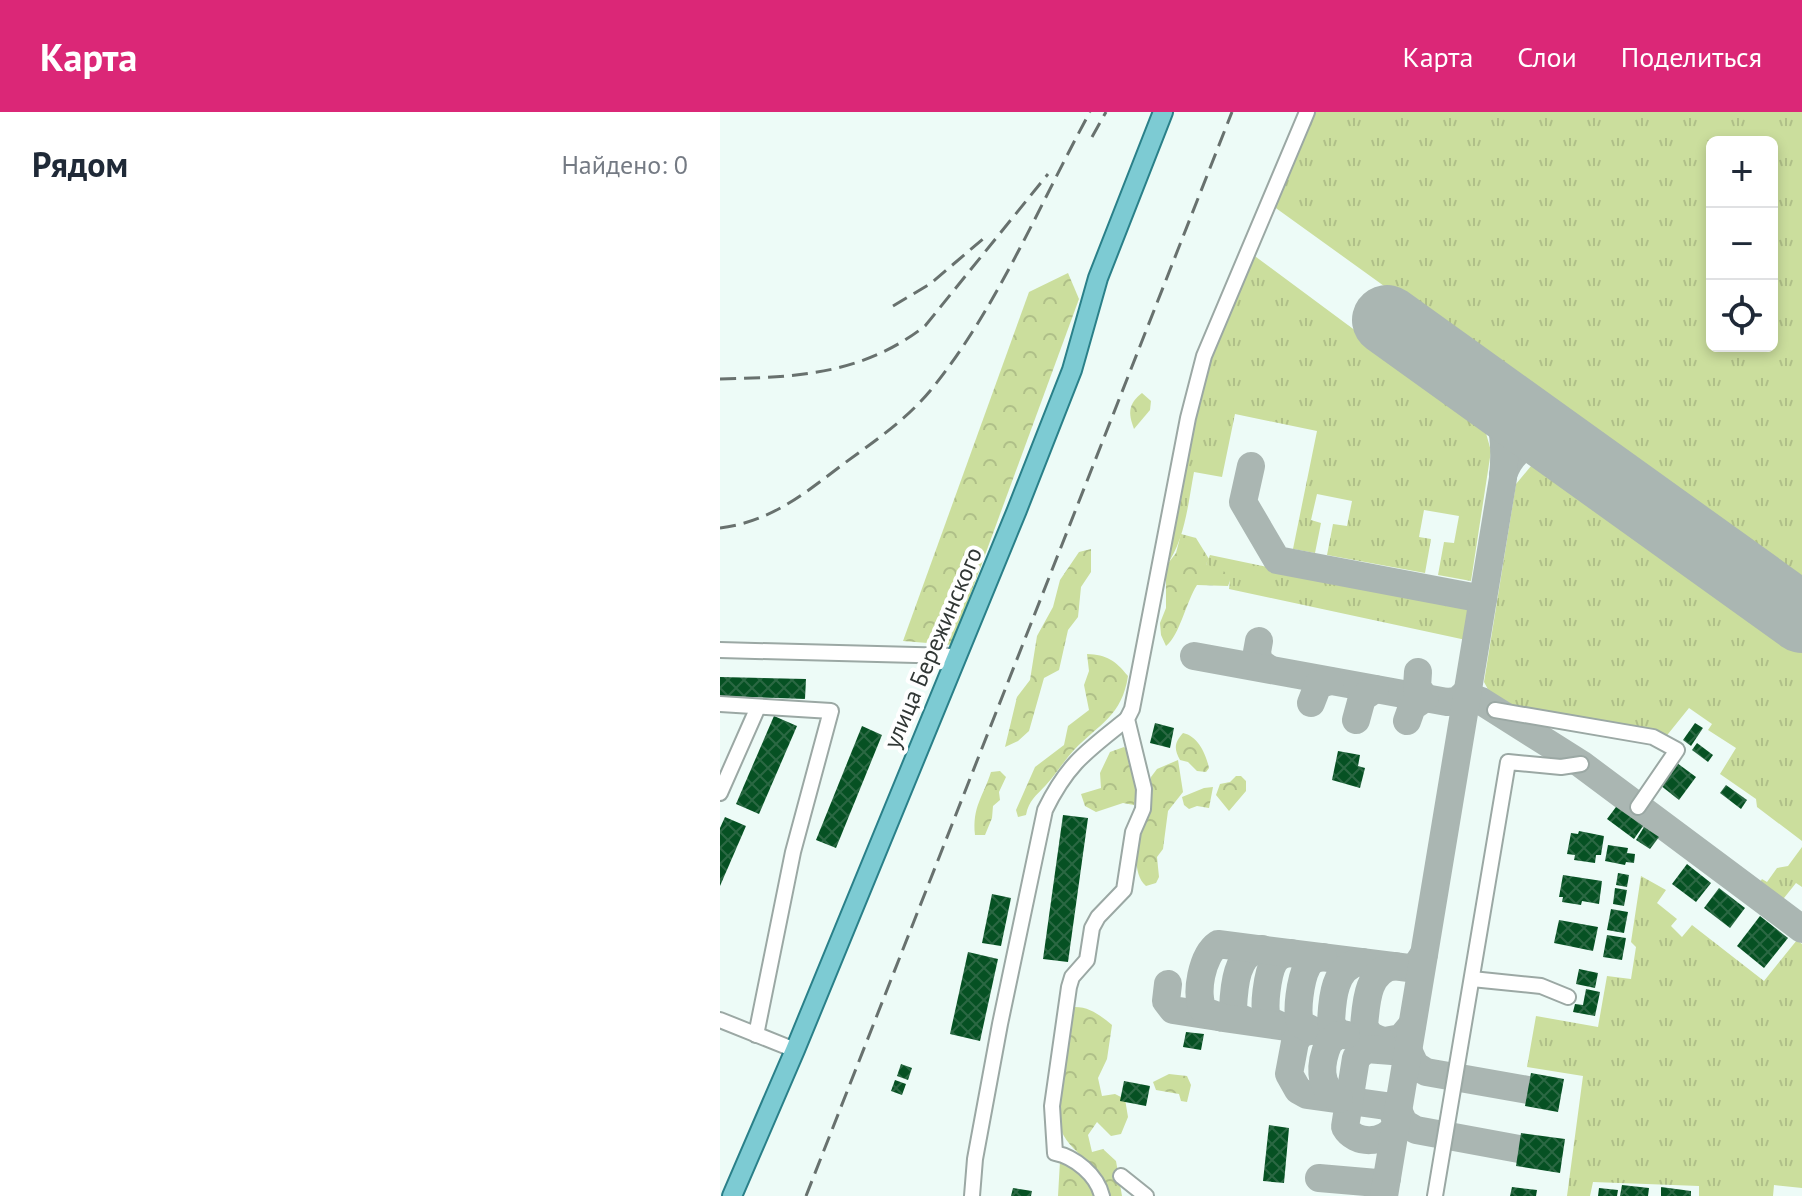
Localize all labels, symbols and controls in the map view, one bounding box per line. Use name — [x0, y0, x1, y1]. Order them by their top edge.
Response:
text: Карта — [40, 32, 137, 81]
text: Карта — [1403, 38, 1473, 75]
text: Слои — [1517, 38, 1577, 75]
text: Поделиться — [1621, 38, 1762, 75]
map controls — [1706, 136, 1778, 352]
button: + — [1706, 136, 1778, 208]
text: Рядом — [32, 142, 128, 186]
text: Найдено: 0 — [561, 148, 688, 181]
button: − — [1706, 208, 1778, 280]
button: locate — [1706, 280, 1778, 352]
street label: улица Бережинского — [876, 542, 989, 753]

